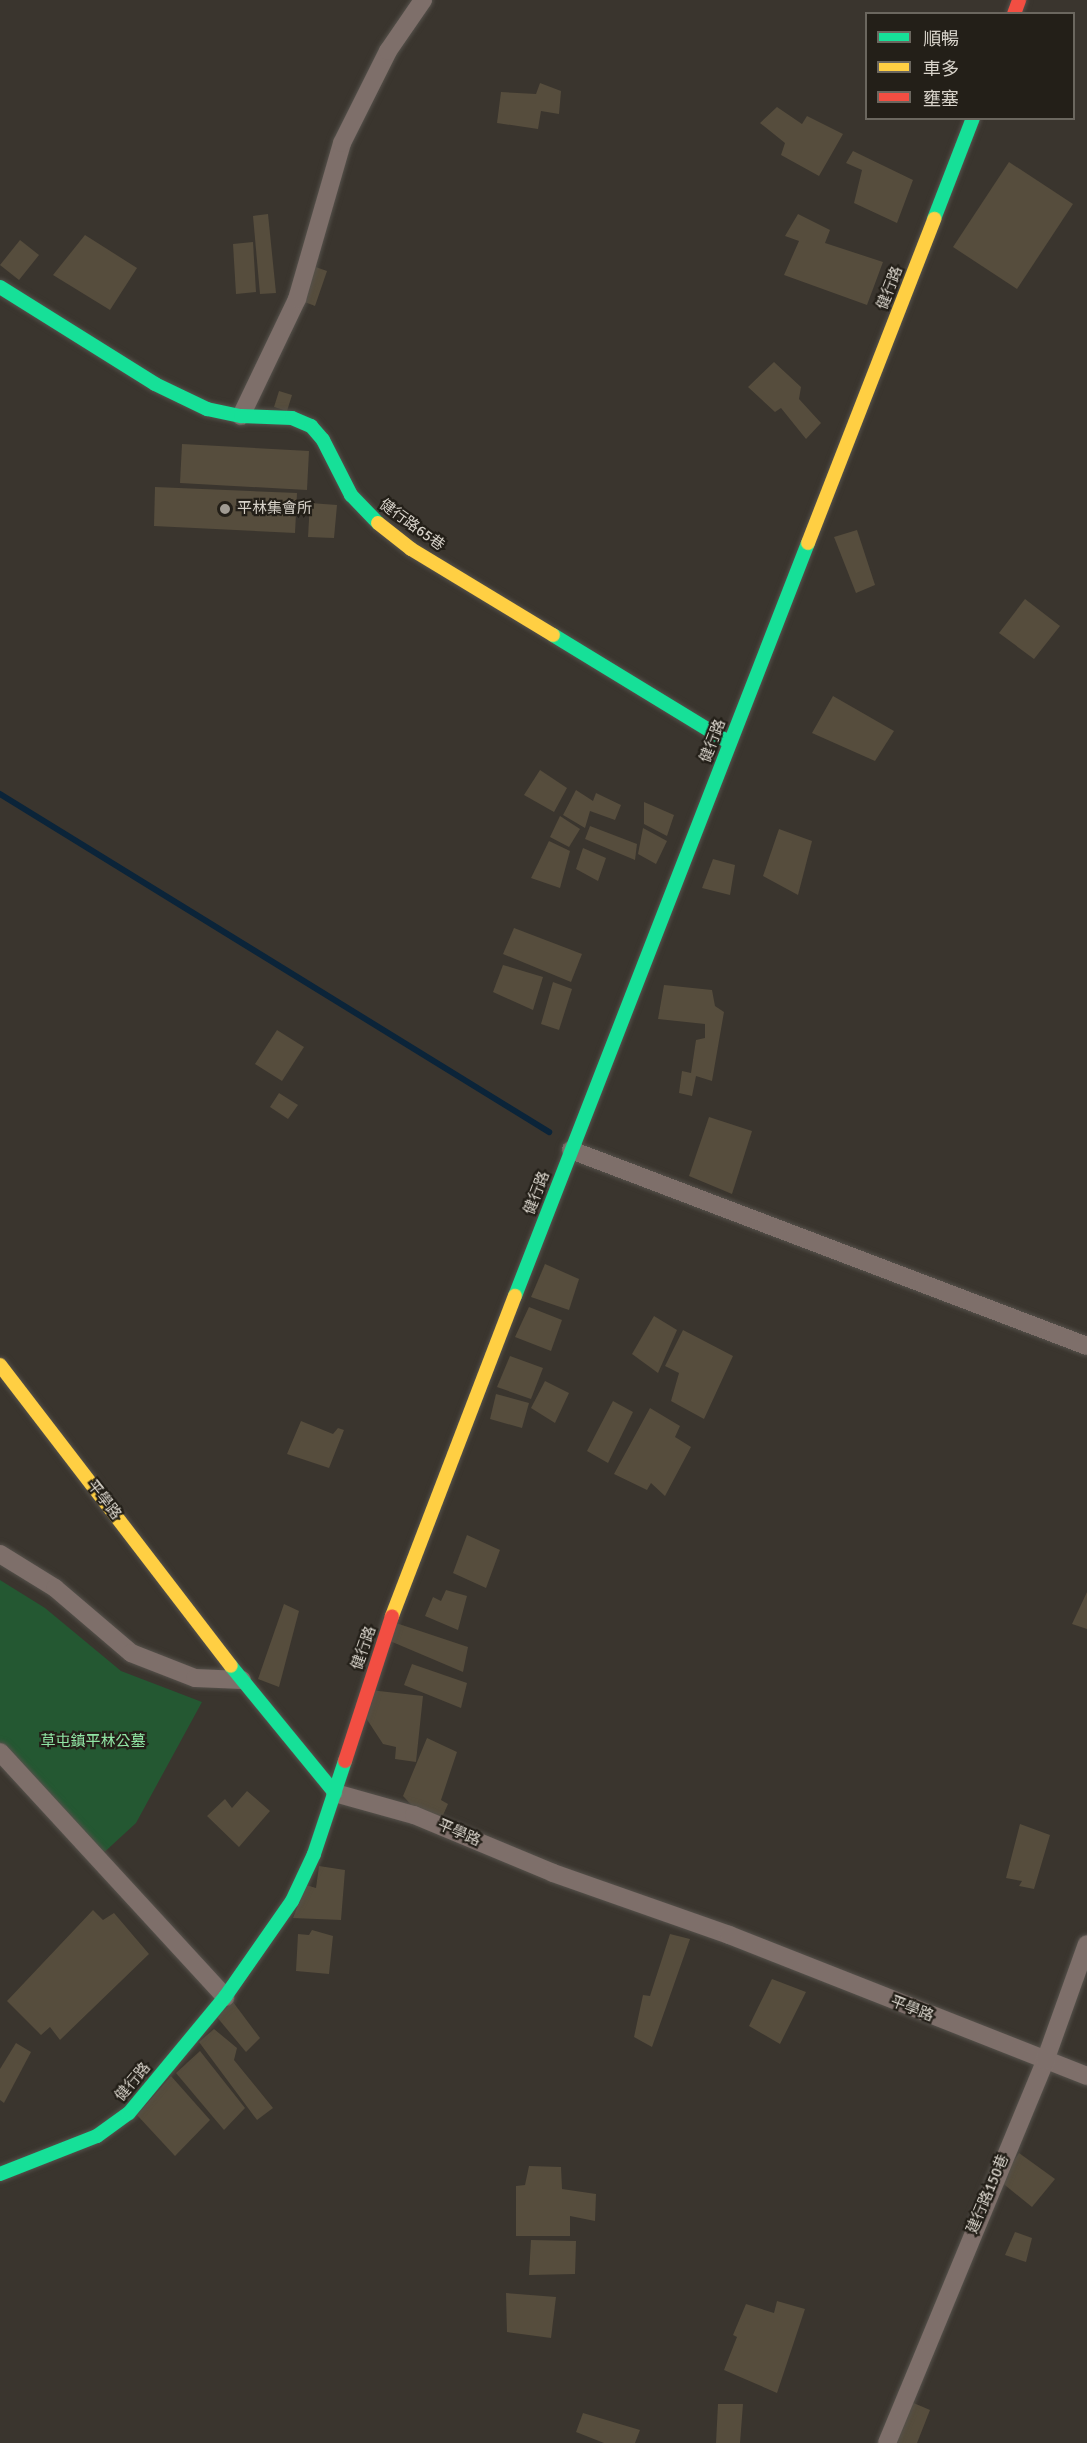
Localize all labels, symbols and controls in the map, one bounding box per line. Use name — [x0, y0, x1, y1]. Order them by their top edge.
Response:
legend — [865, 12, 1075, 120]
text: 順暢 — [923, 28, 959, 50]
text: 車多 — [923, 58, 959, 80]
text: 壅塞 — [923, 88, 959, 110]
street label: 健行路 — [874, 264, 906, 312]
street label: 健行路65巷 — [376, 495, 448, 555]
place label: 平林集會所 — [237, 500, 312, 518]
marker: 平林集會所 — [218, 502, 232, 516]
street label: 健行路 — [697, 717, 729, 765]
street label: 健行路 — [521, 1169, 553, 1217]
street label: 平學路 — [83, 1477, 125, 1523]
street label: 健行路 — [348, 1624, 380, 1672]
park label: 草屯鎮平林公墓 — [41, 1733, 145, 1751]
street label: 平學路 — [435, 1816, 483, 1850]
street label: 平學路 — [888, 1993, 936, 2025]
street label: 健行路 — [112, 2059, 154, 2105]
street label: 建行路150巷 — [963, 2152, 1013, 2236]

